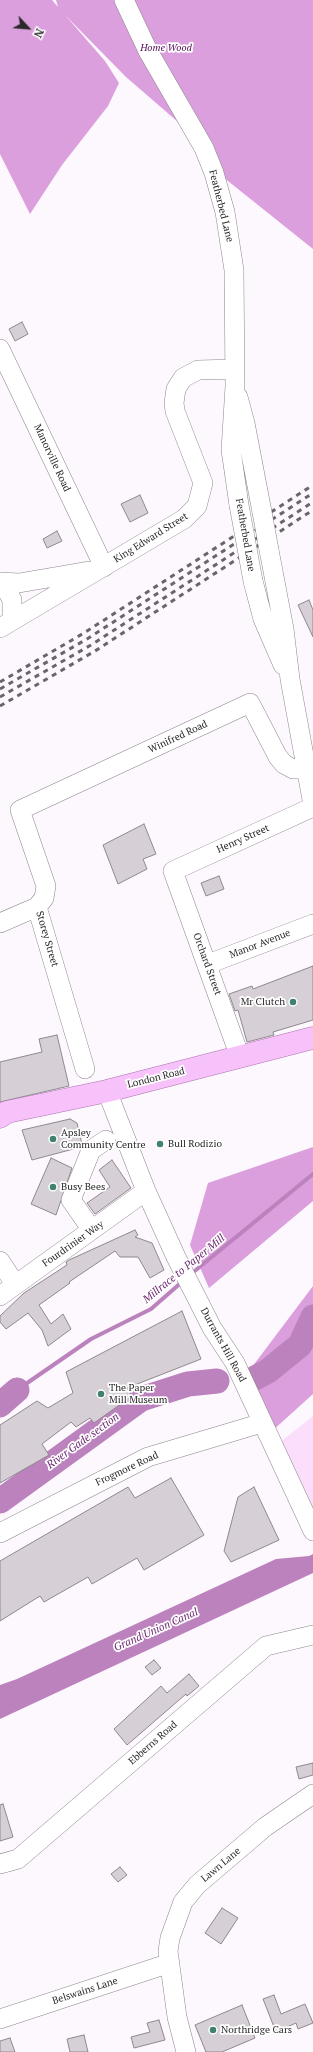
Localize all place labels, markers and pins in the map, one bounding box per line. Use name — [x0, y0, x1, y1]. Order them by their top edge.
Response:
place label: Mr Clutch — [241, 996, 285, 1008]
marker: Mr Clutch — [288, 997, 298, 1007]
place label: Apsley Community Centre — [61, 1127, 146, 1150]
marker: Apsley Community Centre — [48, 1134, 58, 1144]
place label: Bull Rodizio — [168, 1138, 222, 1150]
marker: Bull Rodizio — [155, 1139, 165, 1149]
place label: Busy Bees — [61, 1181, 105, 1193]
marker: Busy Bees — [48, 1182, 58, 1192]
place label: The Paper Mill Museum — [109, 1382, 167, 1406]
marker: The Paper Mill Museum — [96, 1389, 106, 1399]
place label: Northridge Cars — [221, 2024, 292, 2036]
marker: Northridge Cars — [208, 2025, 218, 2035]

